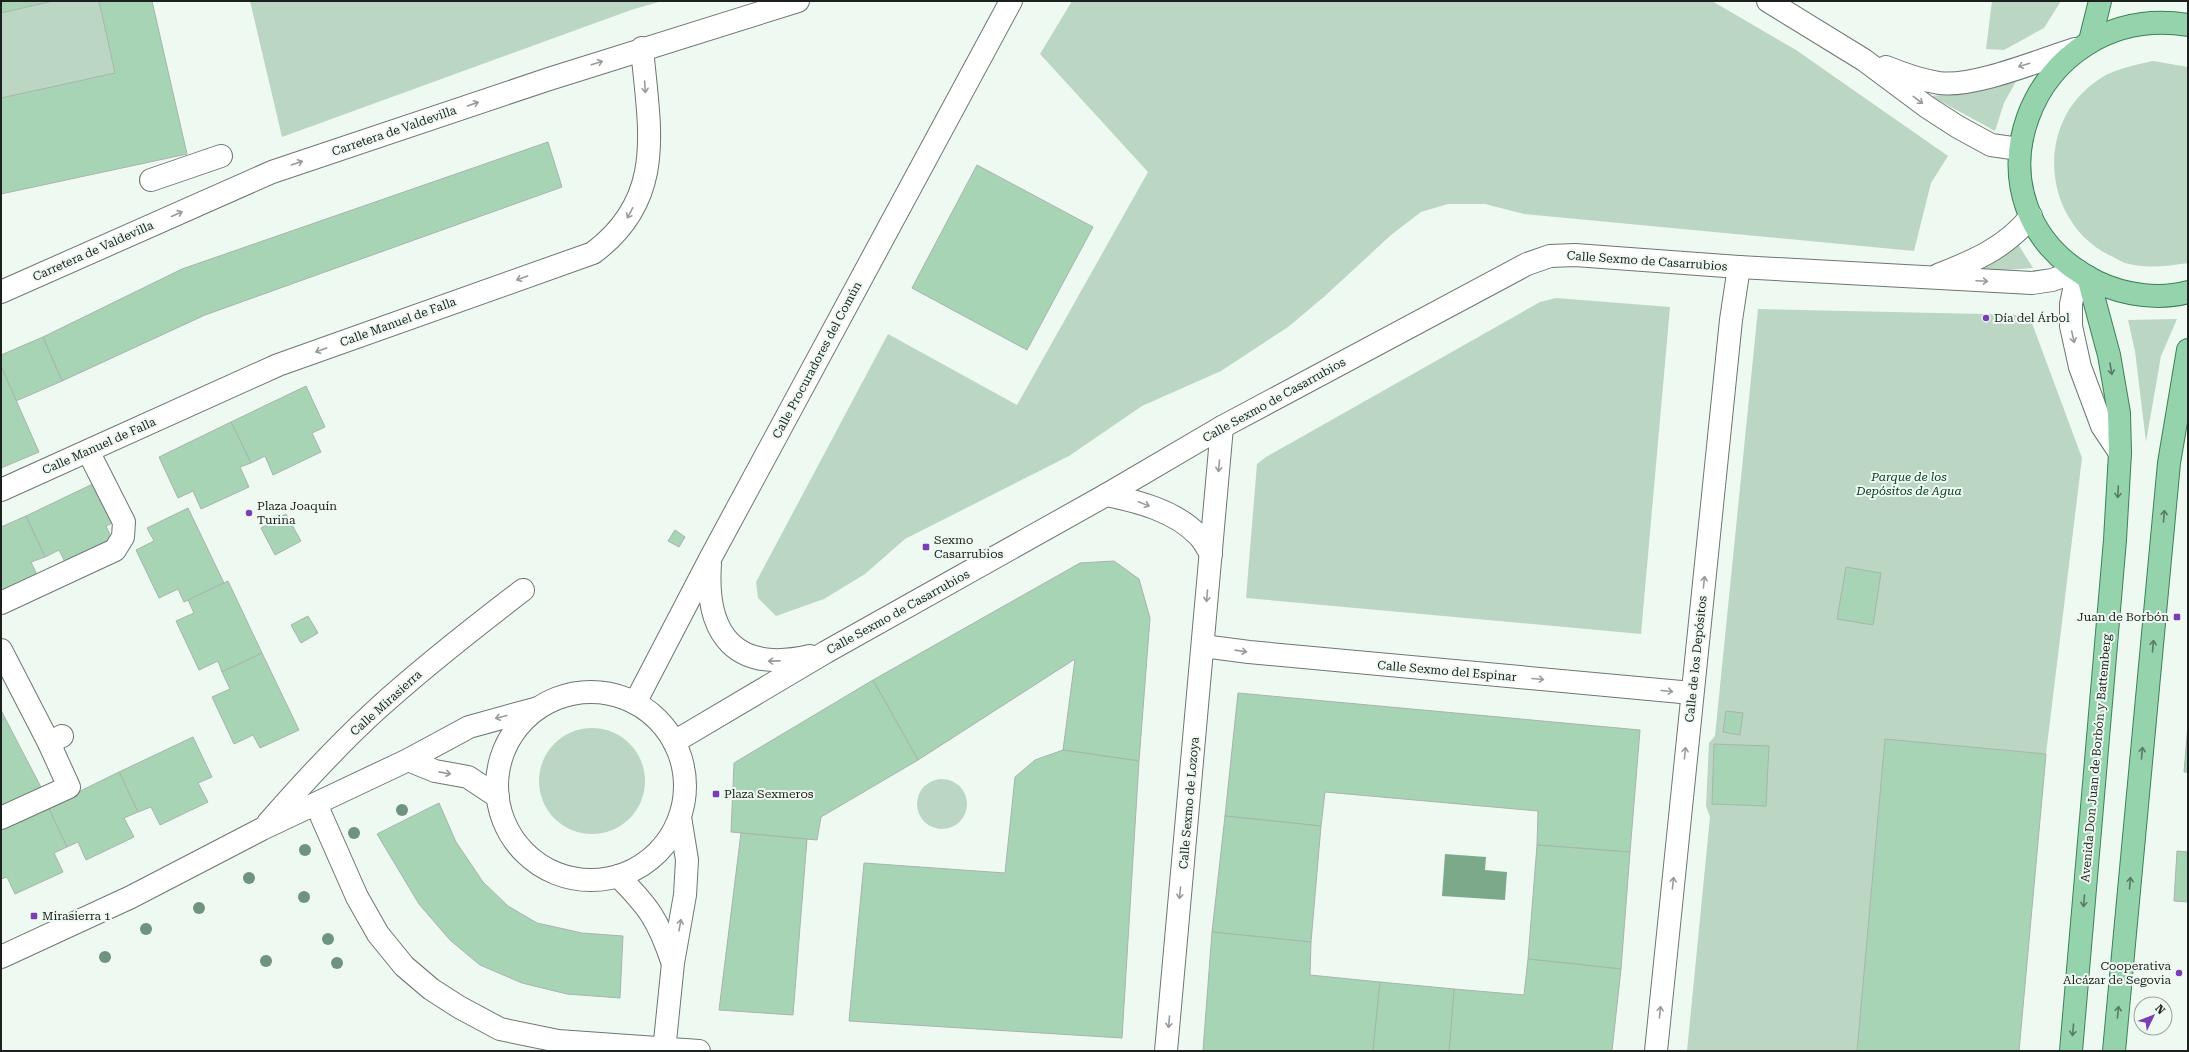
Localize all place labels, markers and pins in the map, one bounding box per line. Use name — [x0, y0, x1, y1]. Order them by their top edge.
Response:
place label: Día del Árbol — [1994, 311, 2070, 325]
marker: Día del Árbol — [1981, 313, 1991, 323]
place label: Plaza Joaquín Turina — [257, 499, 337, 527]
marker: Plaza Joaquín Turina — [244, 508, 254, 518]
place label: Sexmo Casarrubios — [934, 533, 1004, 561]
marker: Sexmo Casarrubios — [921, 542, 931, 552]
place label: Juan de Borbón — [2077, 610, 2169, 624]
marker: Juan de Borbón — [2172, 612, 2182, 622]
place label: Plaza Sexmeros — [724, 787, 814, 801]
marker: Plaza Sexmeros — [711, 789, 721, 799]
place label: Mirasierra 1 — [42, 909, 111, 923]
marker: Mirasierra 1 — [29, 911, 39, 921]
place label: Cooperativa Alcázar de Segovia — [2063, 959, 2171, 987]
marker: Cooperativa Alcázar de Segovia — [2174, 968, 2184, 978]

